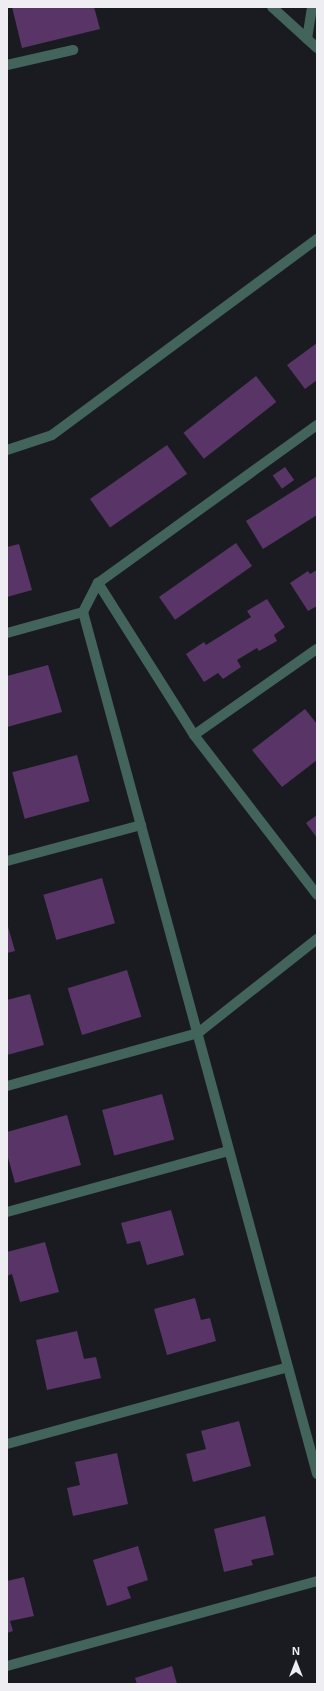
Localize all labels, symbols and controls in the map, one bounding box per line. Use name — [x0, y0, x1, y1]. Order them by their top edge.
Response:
north arrow — [276, 1643, 316, 1683]
text: N — [292, 1645, 300, 1657]

